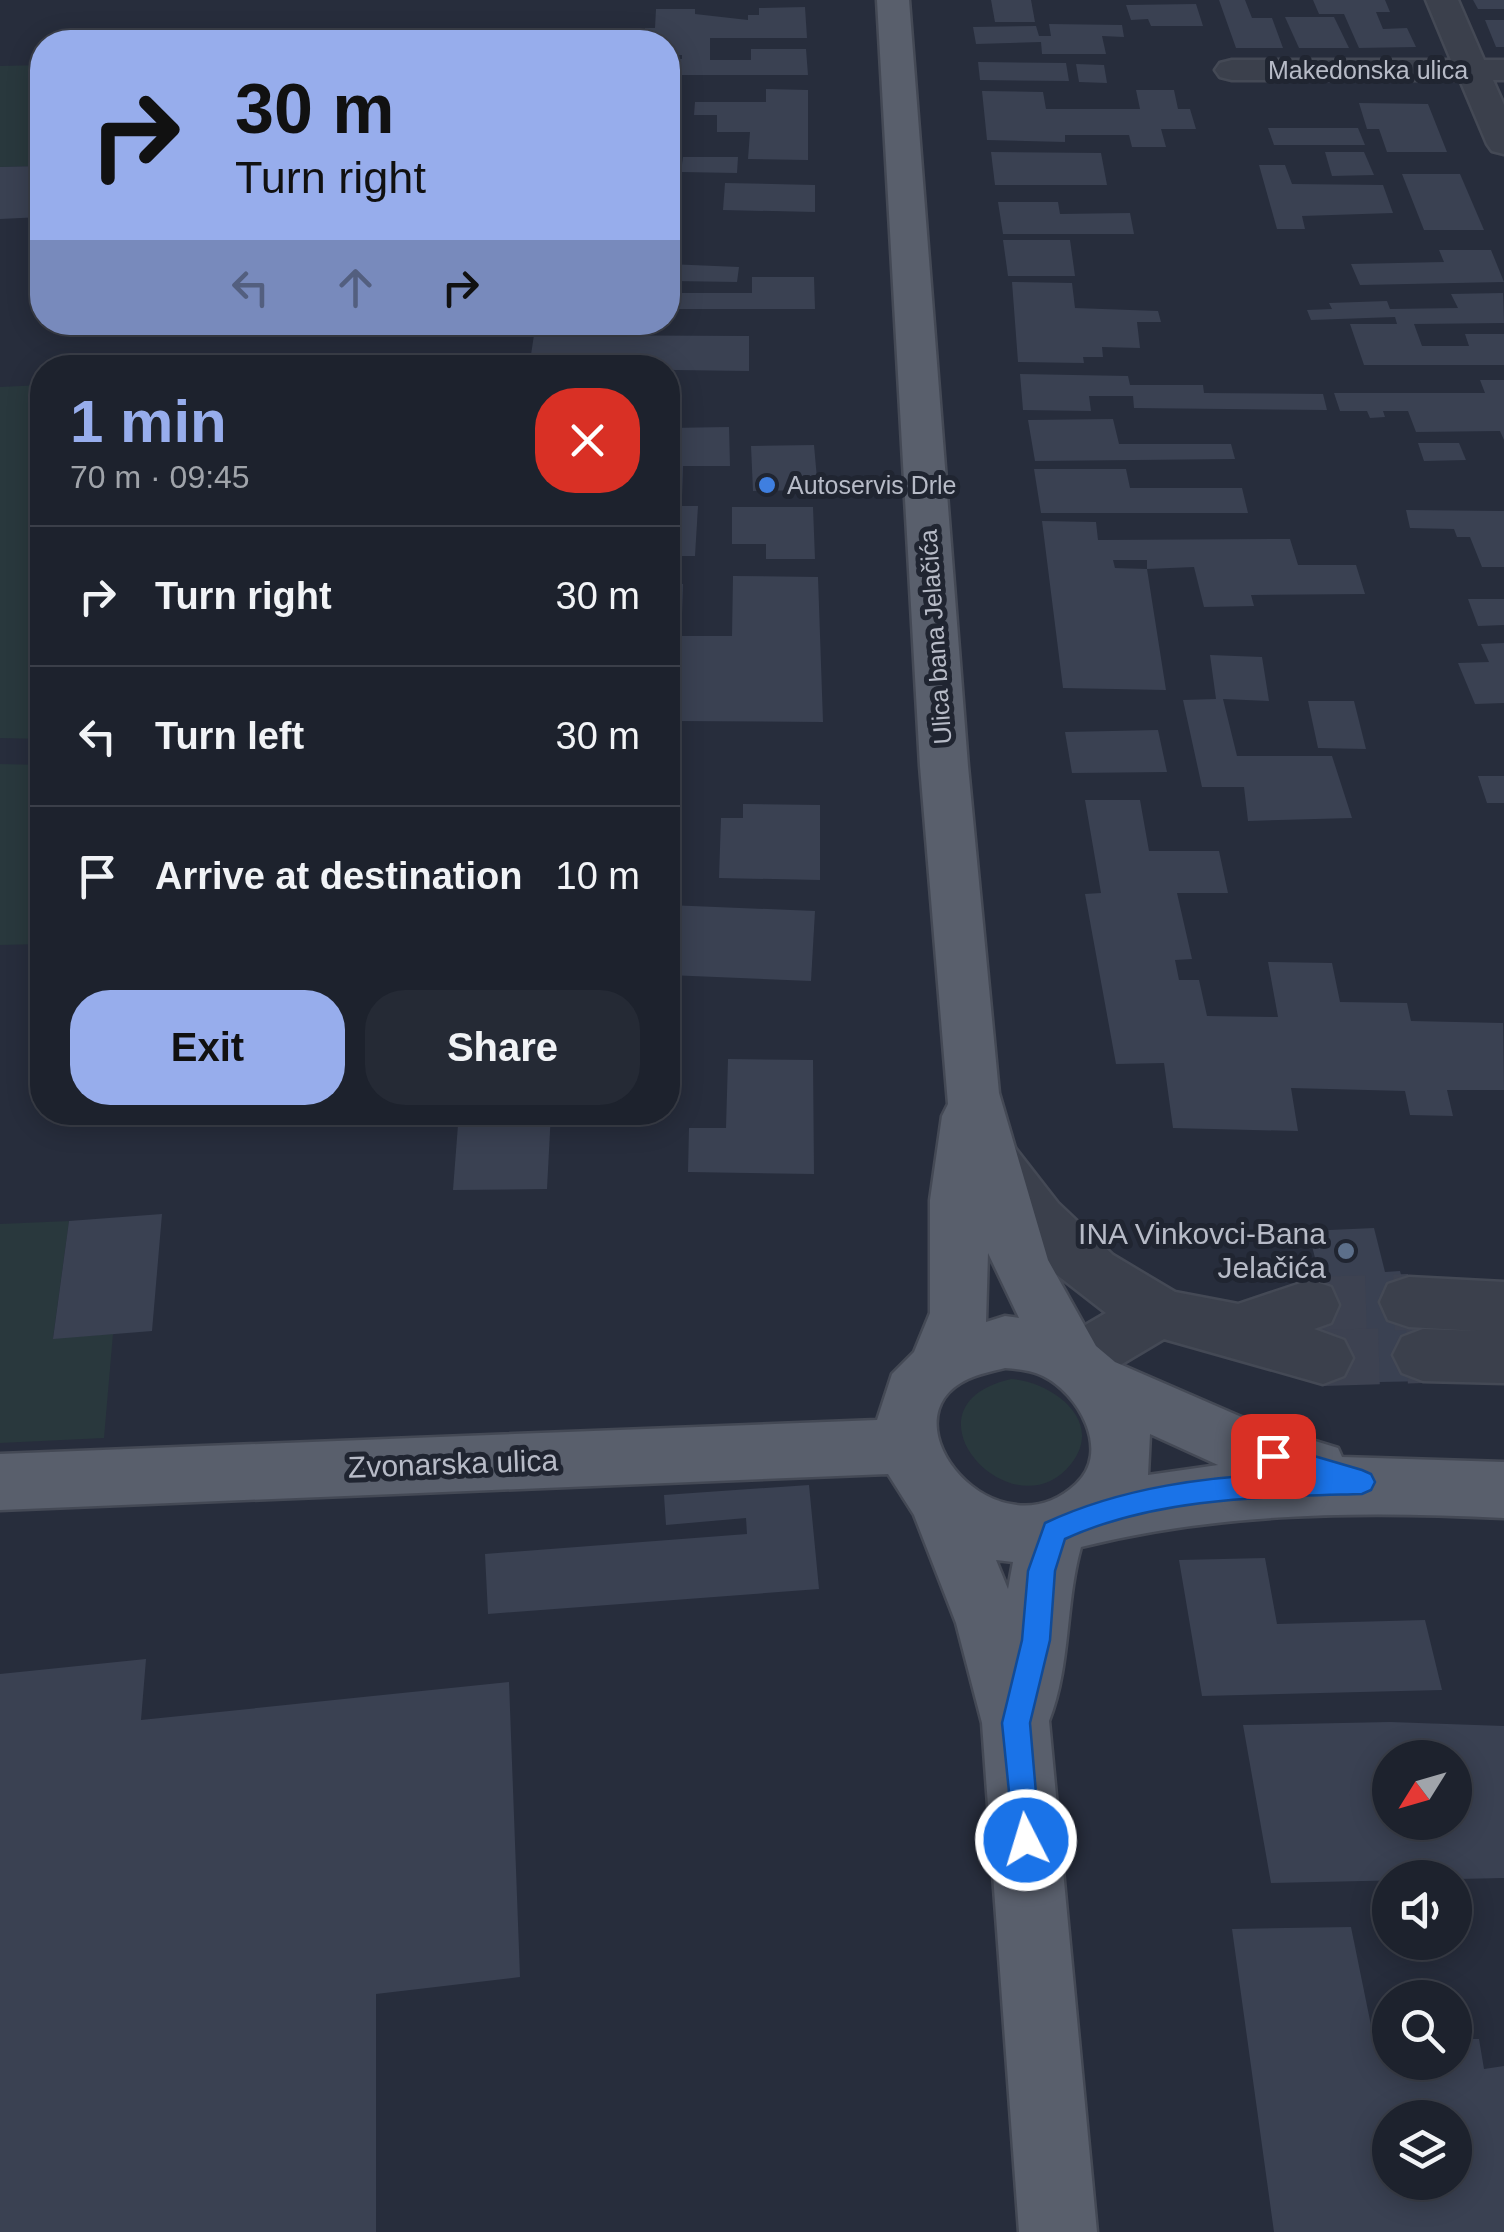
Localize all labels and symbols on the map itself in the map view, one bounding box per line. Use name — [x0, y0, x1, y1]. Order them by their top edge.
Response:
street label: Makedonska ulica — [1268, 56, 1468, 84]
place label: Autoservis Drle — [787, 471, 957, 499]
marker: Autoservis Drle — [756, 474, 778, 496]
street label: Ulica bana Jelačića — [914, 528, 956, 745]
place label: INA Vinkovci-Bana Jelačića — [1078, 1217, 1326, 1284]
marker: INA Vinkovci-Bana Jelačića — [1335, 1240, 1357, 1262]
pin — [1231, 1414, 1316, 1499]
street label: Zvonarska ulica — [347, 1443, 559, 1484]
north arrow — [1372, 1740, 1472, 1840]
position arrow — [974, 1788, 1078, 1892]

